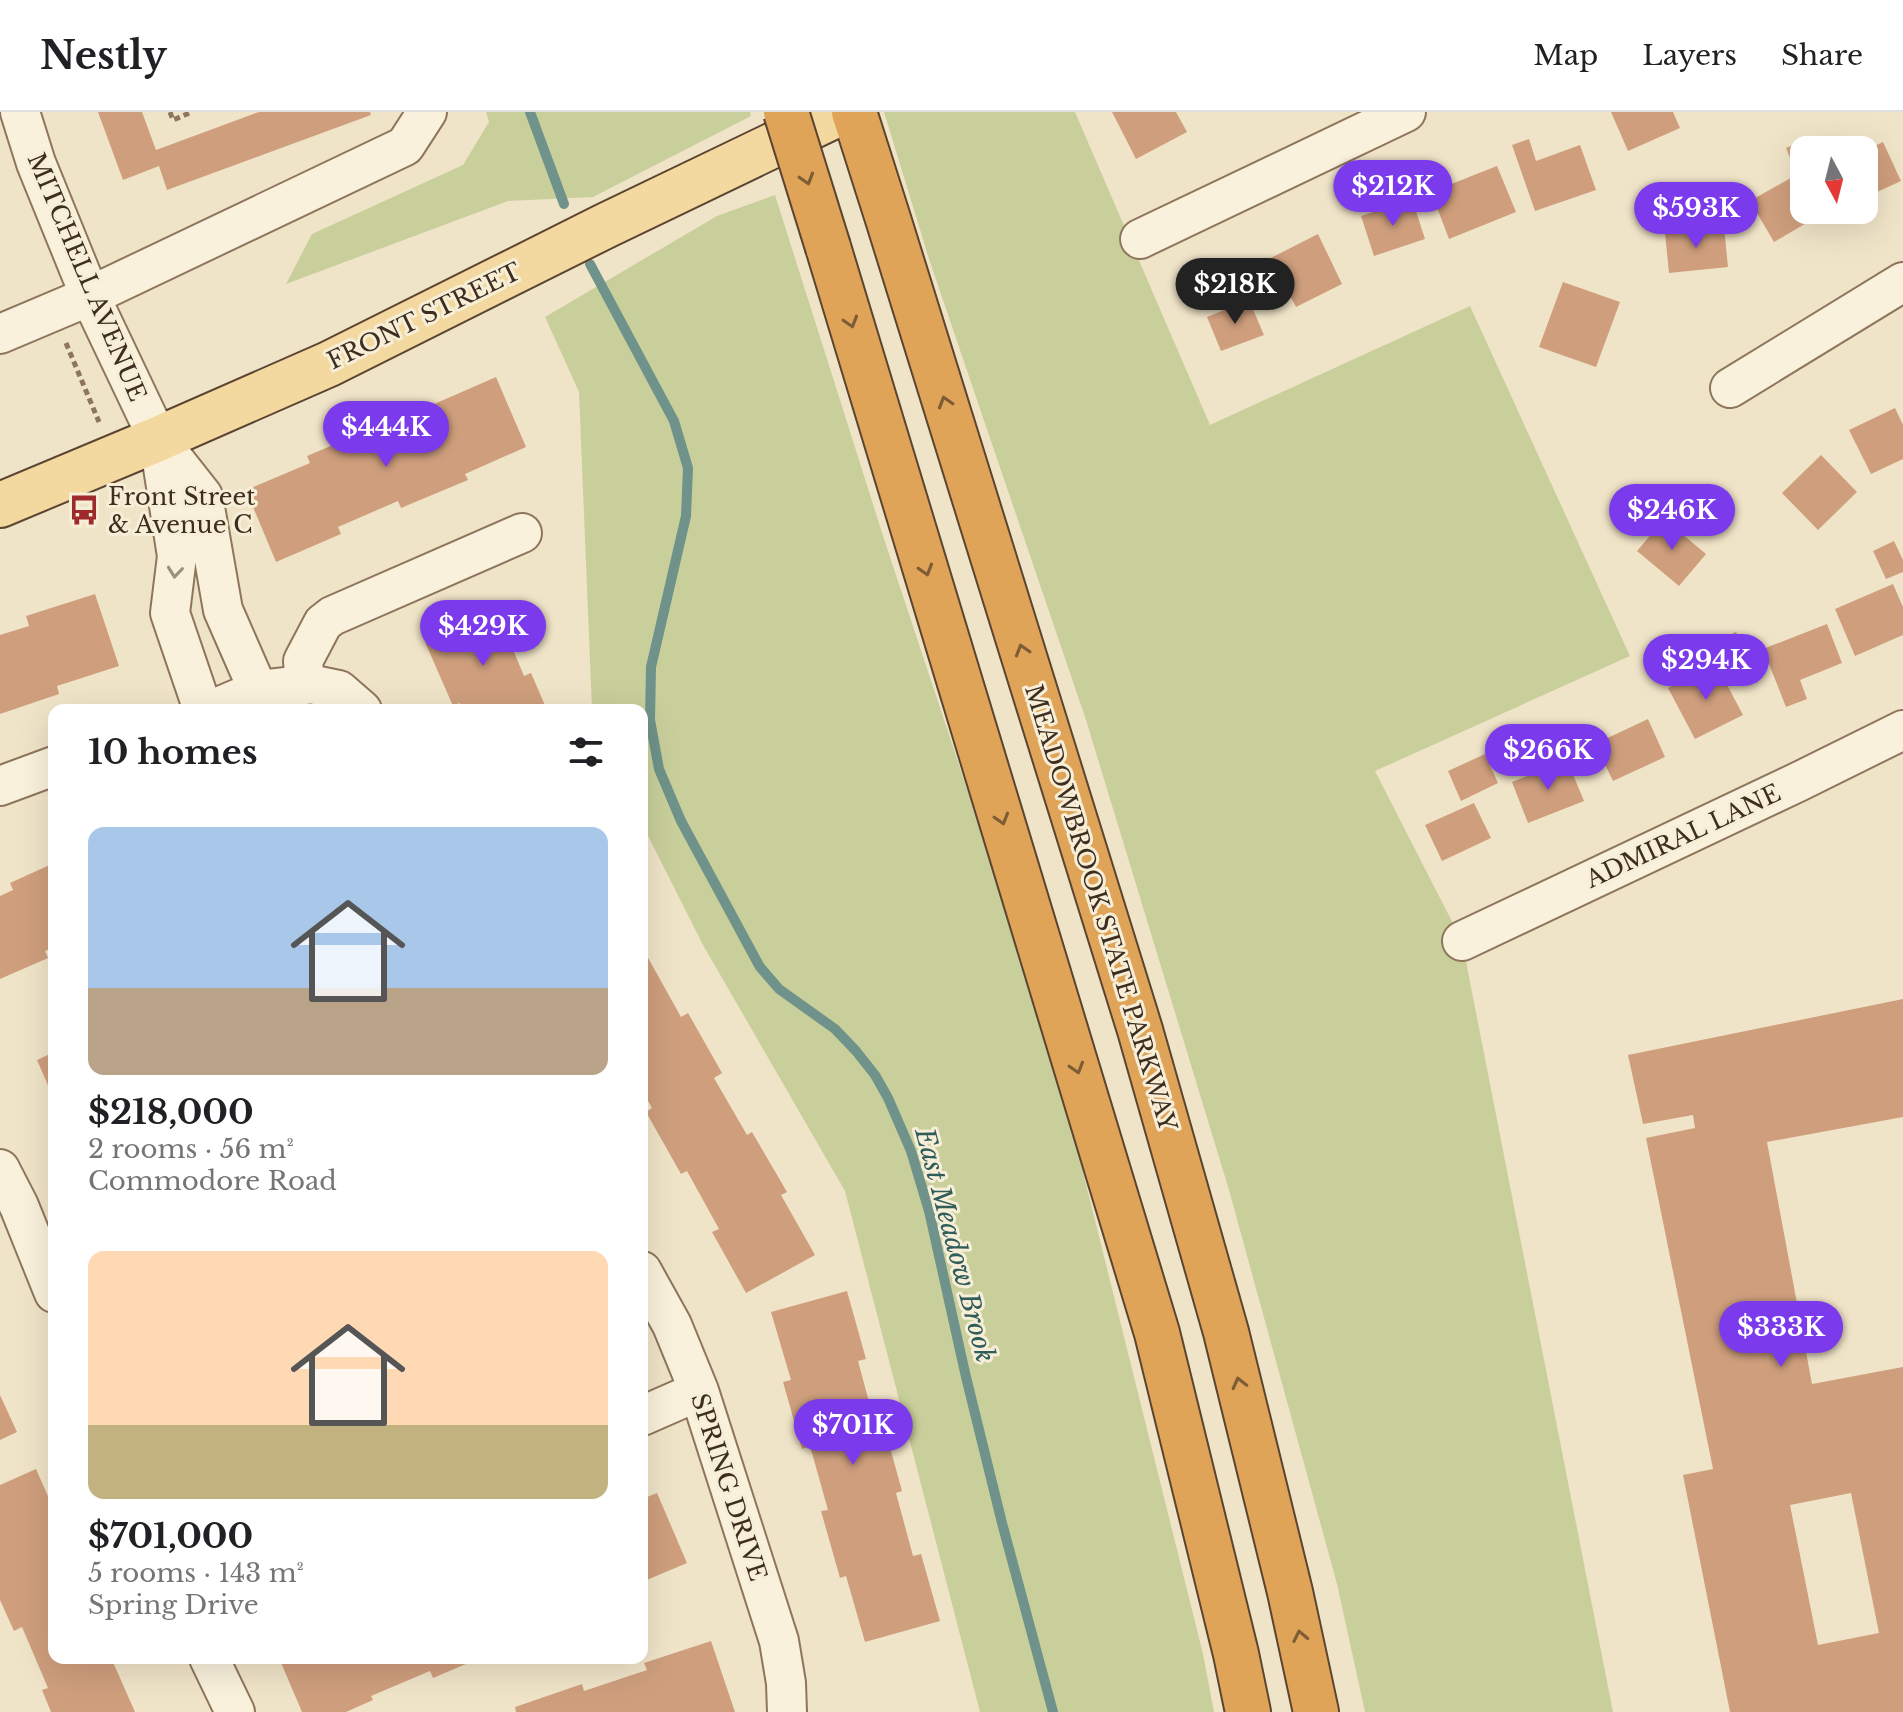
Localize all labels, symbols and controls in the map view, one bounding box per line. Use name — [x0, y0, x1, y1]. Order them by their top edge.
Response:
text: Nestly — [40, 32, 167, 79]
text: Map — [1533, 38, 1598, 73]
text: Layers — [1642, 38, 1737, 73]
text: Share — [1781, 38, 1863, 73]
north arrow — [1790, 136, 1878, 224]
map controls — [1790, 136, 1878, 224]
street label: MITCHELL AVENUE — [22, 148, 152, 406]
pin: $212K — [1337, 160, 1449, 228]
text: $212K — [1351, 170, 1435, 202]
one-way arrow — [798, 172, 814, 186]
pin: $593K — [1640, 182, 1752, 250]
text: $593K — [1652, 192, 1740, 224]
street label: FRONT STREET — [323, 257, 525, 375]
pin: $218K — [1179, 258, 1291, 326]
text: $218K — [1194, 268, 1276, 300]
one-way arrow — [842, 314, 858, 328]
one-way arrow — [938, 396, 954, 410]
pin: $444K — [330, 401, 442, 469]
text: $444K — [341, 411, 431, 443]
place label: Front Street & Avenue C — [108, 482, 255, 539]
pin: $246K — [1616, 484, 1728, 552]
bus stop icon: Front Street & Avenue C — [67, 493, 101, 527]
text: $246K — [1627, 494, 1717, 526]
one-way arrow — [917, 563, 933, 577]
one-way arrow — [167, 565, 184, 579]
pin: $429K — [427, 600, 539, 668]
text: $429K — [438, 610, 528, 642]
pin: $294K — [1650, 634, 1762, 702]
one-way arrow — [1016, 644, 1032, 658]
text: $294K — [1661, 644, 1751, 676]
street label: MEADOWBROOK STATE PARKWAY — [1019, 681, 1183, 1135]
pin: $266K — [1492, 724, 1604, 792]
icon: filters — [564, 730, 608, 774]
text: 10 homes — [88, 731, 258, 773]
text: $266K — [1503, 734, 1593, 766]
street label: ADMIRAL LANE — [1580, 778, 1785, 894]
one-way arrow — [992, 812, 1008, 826]
icon: home — [276, 879, 420, 1023]
one-way arrow — [1068, 1061, 1084, 1074]
text: $218,000 — [88, 1091, 254, 1133]
water label: East Meadow Brook — [908, 1123, 1002, 1366]
text: 2 rooms · 56 m² — [88, 1133, 294, 1165]
text: Commodore Road — [88, 1165, 337, 1197]
pin: $333K — [1725, 1301, 1837, 1369]
icon: home — [276, 1303, 420, 1447]
text: $333K — [1737, 1311, 1825, 1343]
one-way arrow — [1231, 1377, 1248, 1391]
street label: SPRING DRIVE — [685, 1390, 773, 1584]
pin: $701K — [797, 1399, 909, 1467]
text: $701K — [812, 1409, 894, 1441]
text: $701,000 — [88, 1515, 253, 1557]
text: 5 rooms · 143 m² — [88, 1557, 304, 1589]
text: Spring Drive — [88, 1589, 259, 1621]
one-way arrow — [1292, 1629, 1309, 1643]

